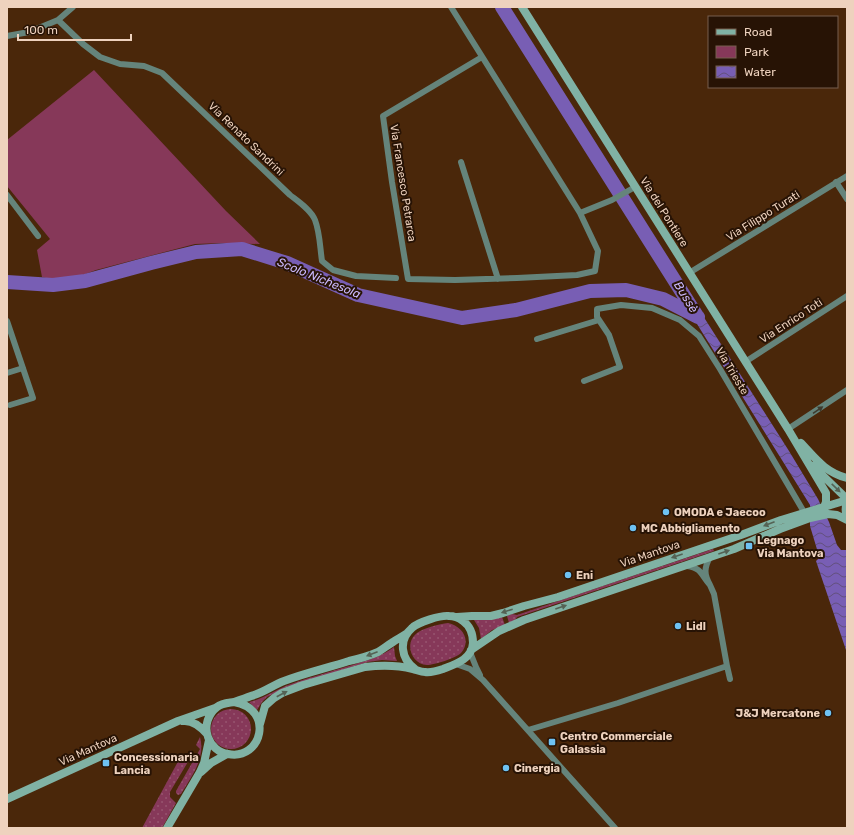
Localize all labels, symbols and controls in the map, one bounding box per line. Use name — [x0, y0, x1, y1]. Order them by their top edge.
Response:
scale bar — [18, 16, 131, 42]
legend — [708, 16, 838, 88]
text: 100 m — [24, 23, 58, 37]
text: Road — [744, 25, 772, 39]
text: Park — [744, 45, 770, 59]
text: Water — [744, 65, 776, 79]
street label: Via Renato Sandrini — [205, 100, 287, 178]
street label: Via Francesco Petrarca — [387, 124, 419, 242]
street label: Via del Pontiere — [637, 175, 691, 249]
street label: Via Filippo Turati — [724, 188, 802, 244]
water label: Scolo Nichesola — [275, 255, 363, 301]
water label: Bussè — [671, 279, 701, 315]
street label: Via Enrico Toti — [757, 296, 825, 346]
street label: Via Trieste — [713, 345, 751, 397]
one-way arrow — [812, 406, 824, 413]
one-way arrow — [831, 483, 841, 492]
place label: OMODA e Jaecoo — [674, 506, 766, 519]
marker: OMODA e Jaecoo — [661, 507, 671, 517]
place label: MC Abbigliamento — [641, 522, 740, 535]
one-way arrow — [762, 522, 774, 528]
marker: MC Abbigliamento — [628, 523, 638, 533]
place label: Legnago Via Mantova — [757, 534, 824, 560]
street label: Via Mantova — [618, 538, 682, 570]
marker: Legnago Via Mantova — [744, 541, 754, 551]
one-way arrow — [719, 549, 731, 555]
one-way arrow — [671, 553, 683, 559]
place label: Eni — [576, 569, 593, 582]
marker: Eni — [563, 570, 573, 580]
one-way arrow — [556, 604, 568, 610]
one-way arrow — [501, 609, 513, 615]
place label: Lidl — [686, 620, 706, 633]
marker: Lidl — [673, 621, 683, 631]
one-way arrow — [366, 651, 378, 657]
one-way arrow — [276, 691, 288, 697]
place label: J&J Mercatone — [736, 707, 820, 720]
marker: J&J Mercatone — [823, 708, 833, 718]
place label: Centro Commerciale Galassia — [560, 730, 673, 756]
street label: Via Mantova — [57, 731, 119, 769]
marker: Centro Commerciale Galassia — [547, 737, 557, 747]
place label: Concessionaria Lancia — [114, 751, 199, 777]
marker: Concessionaria Lancia — [101, 758, 111, 768]
place label: Cinergia — [514, 762, 560, 775]
marker: Cinergia — [501, 763, 511, 773]

